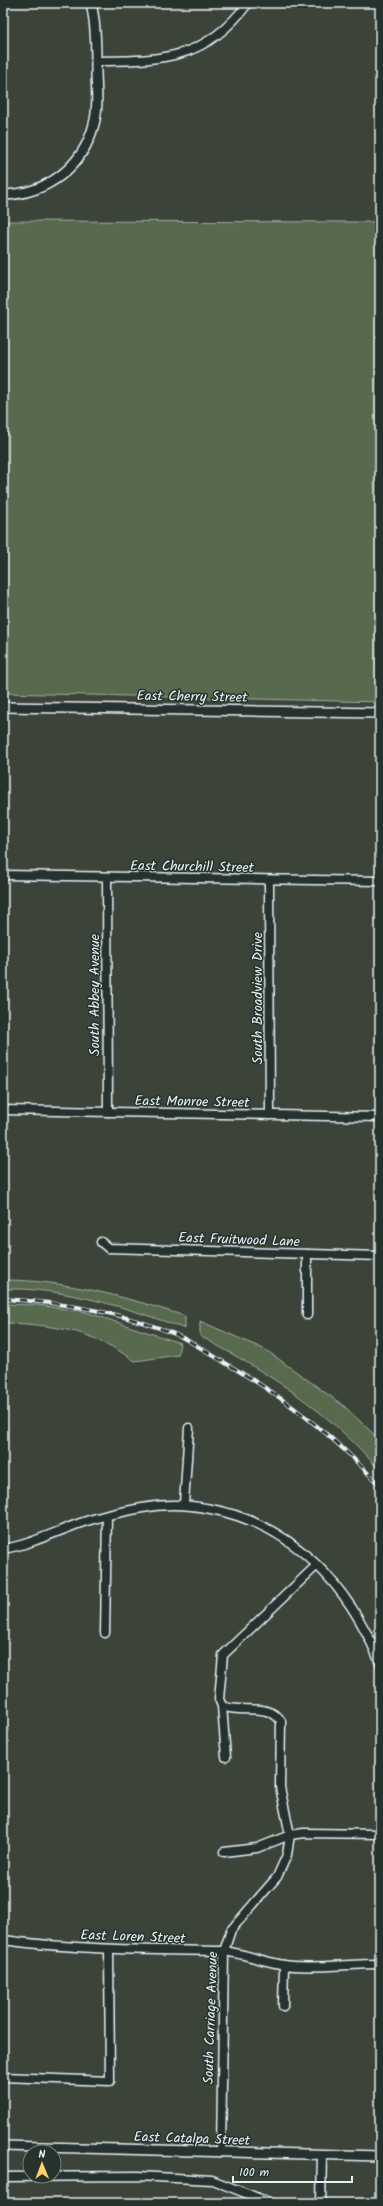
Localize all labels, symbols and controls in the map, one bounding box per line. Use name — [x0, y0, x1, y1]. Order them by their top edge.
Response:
street label: East Cherry Street — [136, 685, 248, 709]
street label: East Churchill Street — [130, 855, 255, 879]
street label: South Broadview Drive — [247, 931, 269, 1064]
street label: South Abbey Avenue — [84, 933, 106, 1056]
street label: East Monroe Street — [134, 1090, 250, 1114]
street label: East Fruitwood Lane — [178, 1227, 301, 1253]
street label: East Loren Street — [80, 1924, 187, 1950]
street label: South Carriage Avenue — [198, 1951, 224, 2085]
street label: East Catalpa Street — [133, 2126, 251, 2152]
north arrow — [22, 2144, 62, 2184]
text: N — [38, 2146, 46, 2164]
scale bar — [233, 2158, 352, 2184]
text: 100 m — [239, 2163, 270, 2182]

